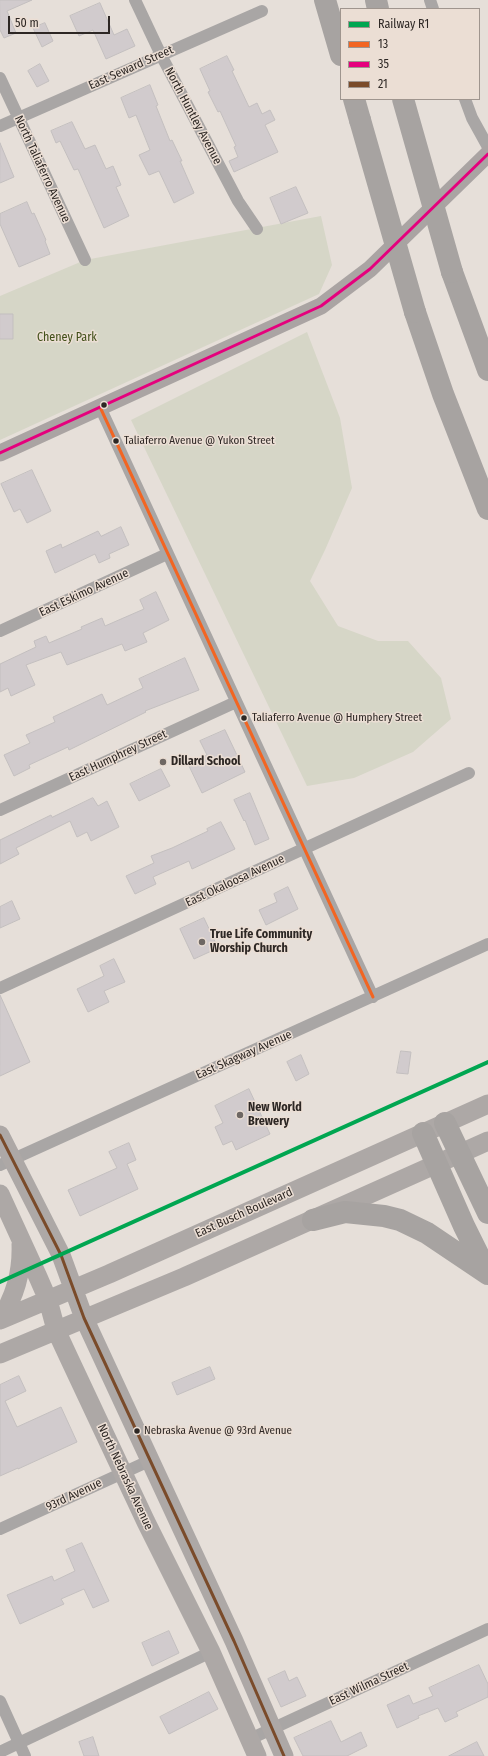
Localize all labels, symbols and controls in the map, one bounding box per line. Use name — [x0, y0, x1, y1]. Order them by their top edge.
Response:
scale bar — [10, 8, 112, 34]
legend — [340, 8, 480, 100]
text: 50 m — [15, 16, 39, 30]
text: Railway R1 — [378, 17, 429, 31]
text: 13 — [378, 37, 388, 51]
street label: East Seward Street — [86, 43, 176, 93]
text: 35 — [378, 57, 389, 71]
street label: North Huntley Avenue — [161, 65, 225, 167]
text: 21 — [378, 77, 388, 91]
street label: North Taliaferro Avenue — [11, 113, 73, 225]
park label: Cheney Park — [37, 331, 97, 345]
unlabelled marker — [99, 400, 109, 410]
place label: Taliaferro Avenue @ Yukon Street — [124, 434, 275, 448]
marker: Taliaferro Avenue @ Yukon Street — [111, 436, 121, 446]
street label: East Eskimo Avenue — [37, 566, 131, 620]
place label: Taliaferro Avenue @ Humphery Street — [252, 711, 422, 725]
marker: Taliaferro Avenue @ Humphery Street — [239, 713, 249, 723]
street label: East Humphrey Street — [67, 727, 169, 785]
place label: Dillard School — [171, 755, 241, 769]
marker: Dillard School — [158, 757, 168, 767]
street label: East Okaloosa Avenue — [183, 852, 287, 910]
place label: True Life Community Worship Church — [210, 928, 312, 956]
marker: True Life Community Worship Church — [197, 937, 207, 947]
street label: East Skagway Avenue — [194, 1027, 294, 1083]
place label: New World Brewery — [248, 1101, 302, 1129]
marker: New World Brewery — [235, 1110, 245, 1120]
street label: East Busch Boulevard — [193, 1185, 295, 1241]
street label: North Nebraska Avenue — [94, 1422, 156, 1532]
place label: Nebraska Avenue @ 93rd Avenue — [144, 1424, 292, 1438]
marker: Nebraska Avenue @ 93rd Avenue — [132, 1426, 142, 1436]
street label: 93rd Avenue — [44, 1476, 104, 1514]
street label: East Wilma Street — [327, 1659, 411, 1709]

